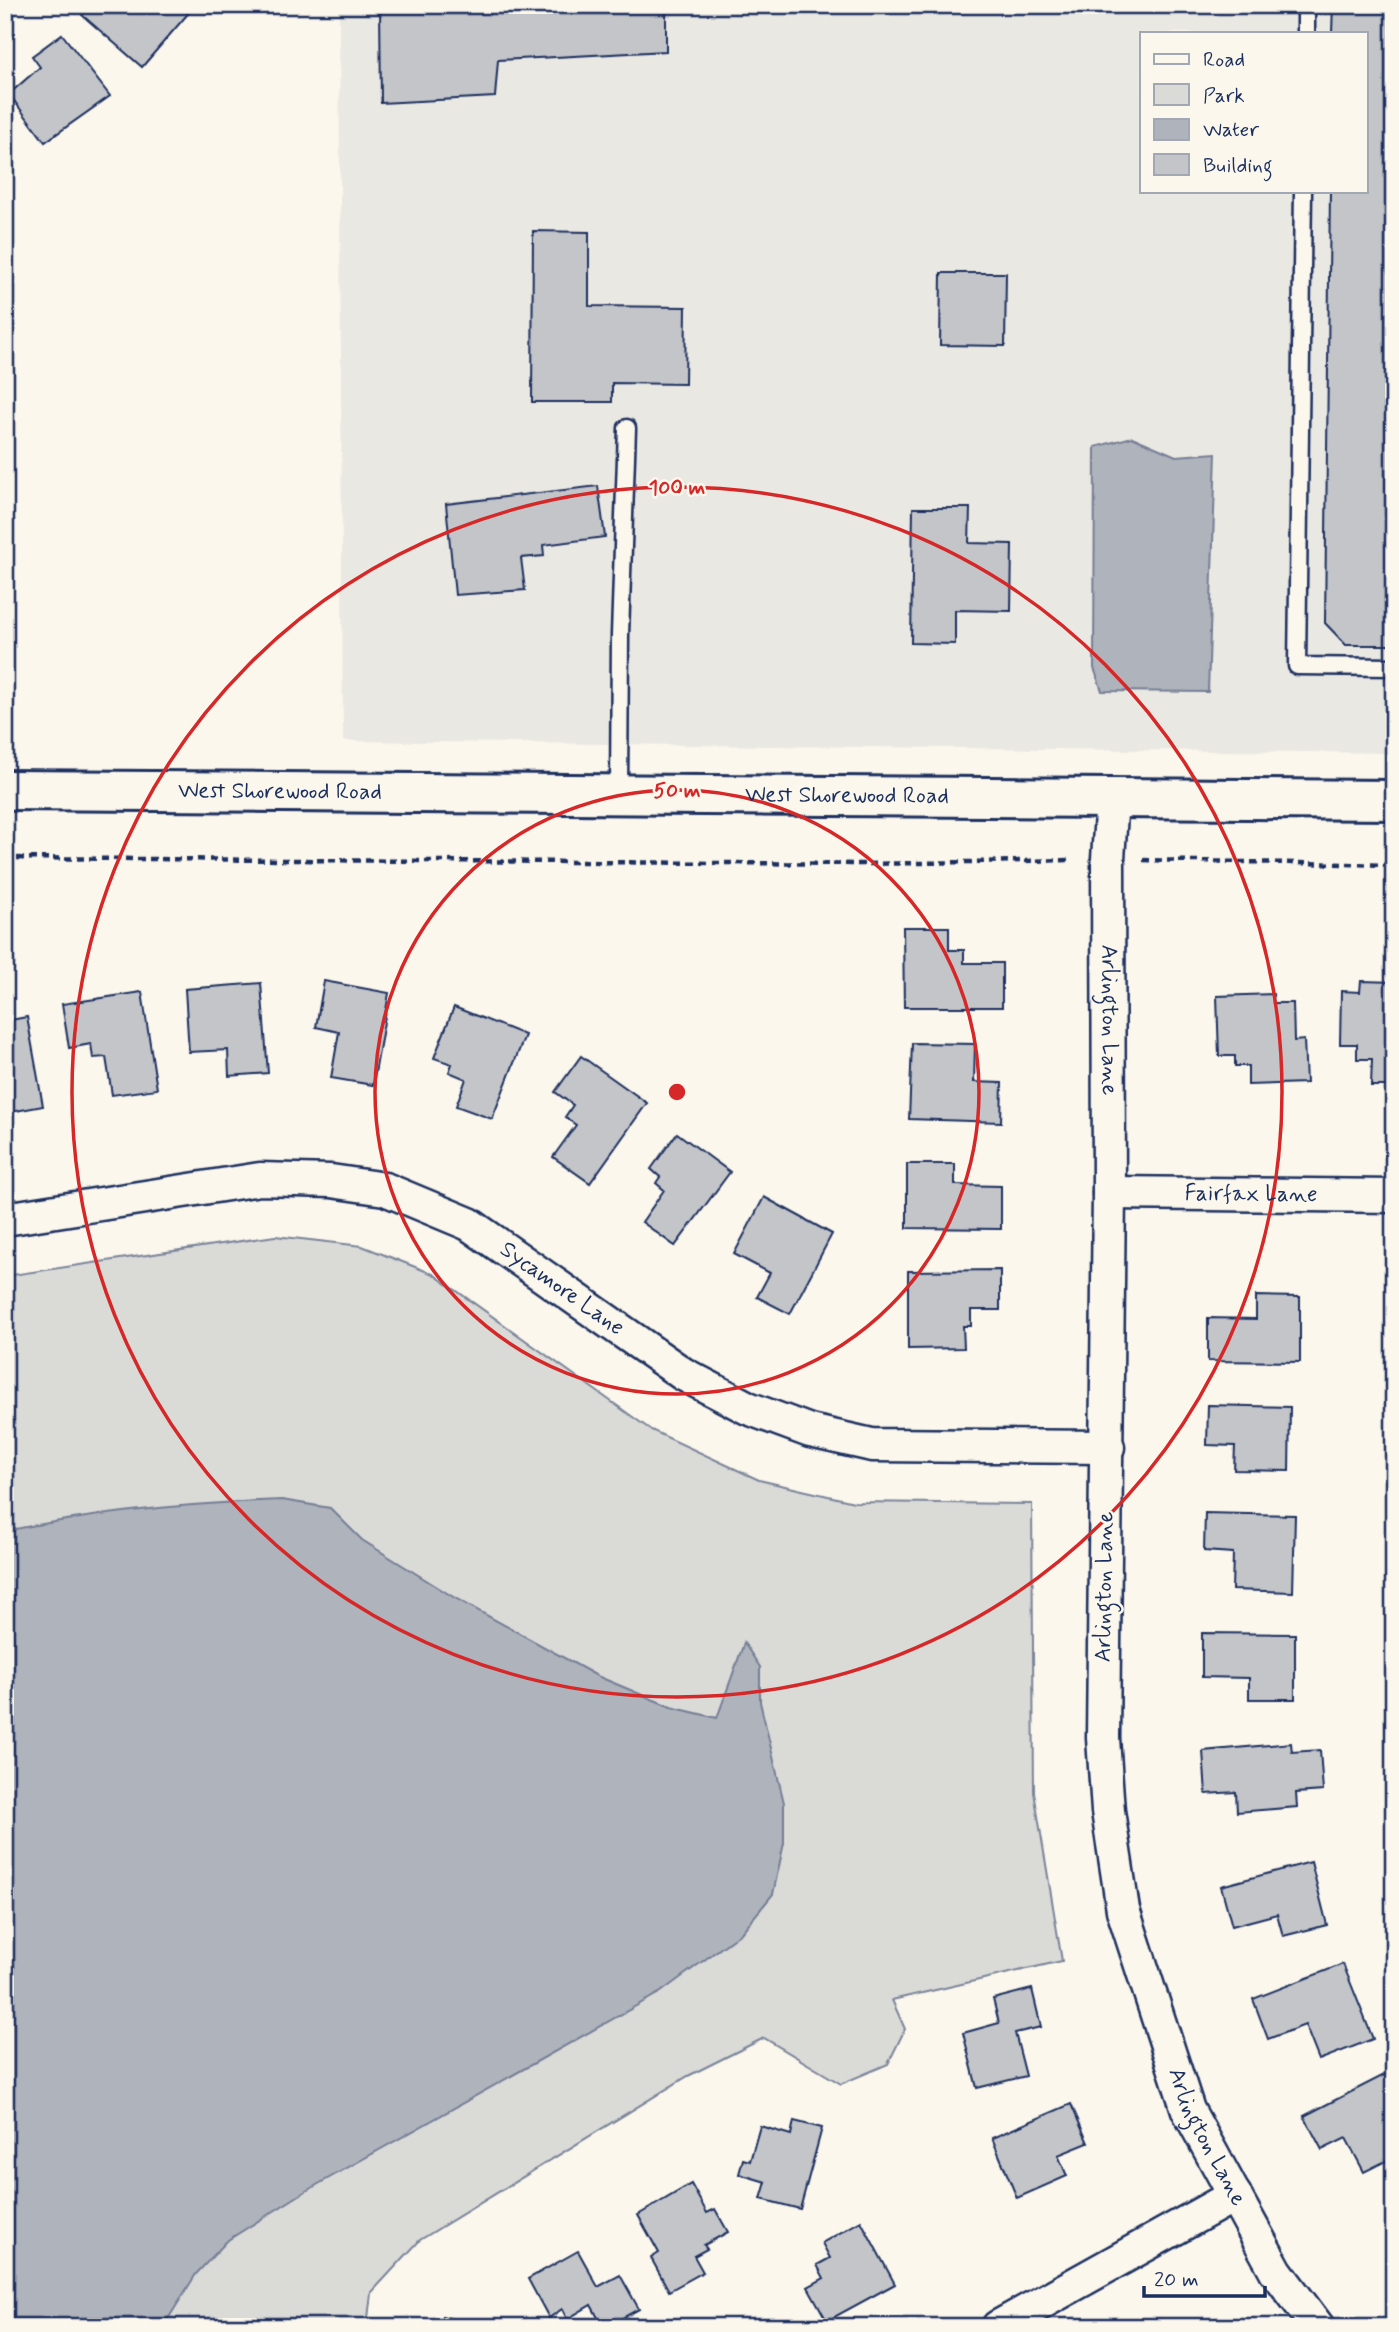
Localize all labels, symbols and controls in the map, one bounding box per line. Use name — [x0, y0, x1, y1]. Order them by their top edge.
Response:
legend — [1140, 32, 1368, 192]
text: Road — [1203, 46, 1245, 74]
text: Park — [1203, 82, 1245, 110]
text: Water — [1203, 116, 1259, 144]
text: Building — [1203, 152, 1273, 182]
text: 100 m — [649, 474, 705, 502]
street label: West Shorewood Road — [178, 776, 382, 808]
text: 50 m — [654, 777, 701, 805]
street label: West Shorewood Road — [745, 780, 949, 812]
street label: Arlington Lane — [1091, 944, 1124, 1095]
centre of rings — [665, 1080, 689, 1104]
street label: Fairfax Lane — [1184, 1179, 1318, 1210]
street label: Sycamore Lane — [493, 1235, 630, 1343]
street label: Arlington Lane — [1089, 1511, 1123, 1663]
street label: Arlington Lane — [1160, 2064, 1253, 2212]
scale bar — [1144, 2255, 1264, 2299]
text: 20 m — [1154, 2266, 1199, 2294]

